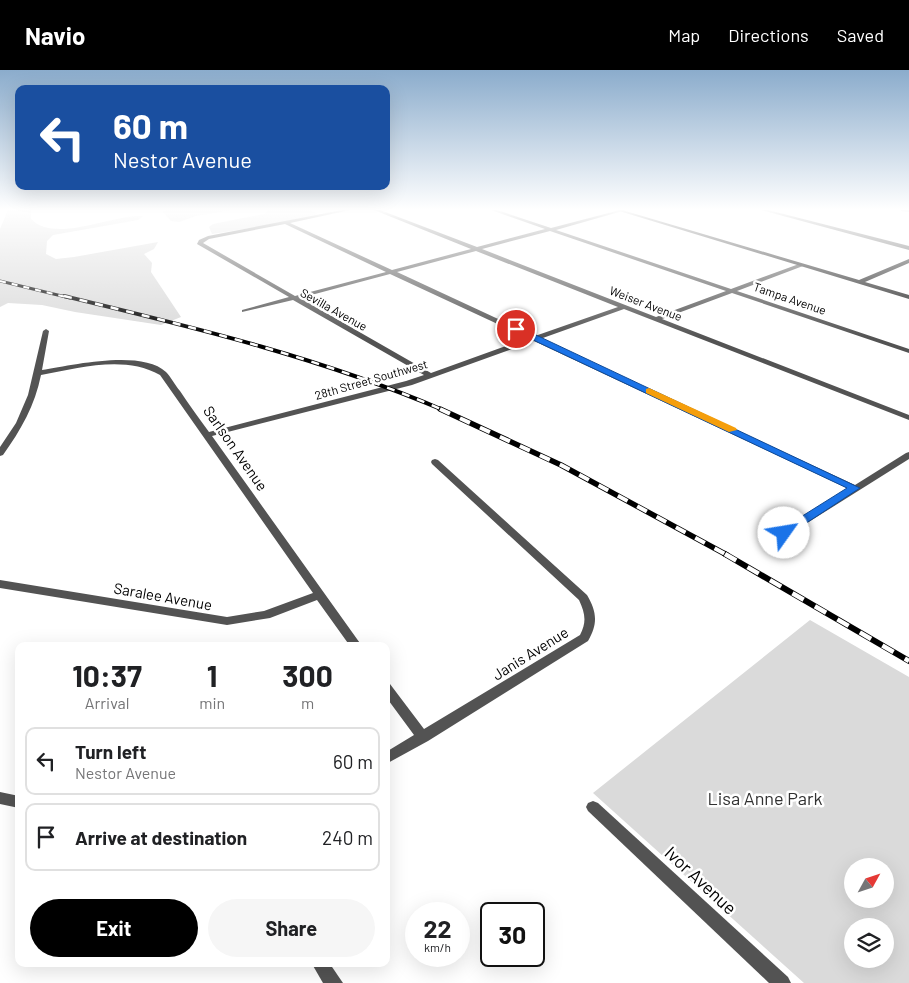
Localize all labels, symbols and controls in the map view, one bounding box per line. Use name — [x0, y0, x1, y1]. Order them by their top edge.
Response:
text: Navio — [25, 21, 85, 50]
text: Map — [668, 24, 700, 46]
text: Directions — [728, 24, 809, 46]
text: Saved — [837, 24, 884, 46]
text: 60 m — [113, 104, 188, 146]
icon: left — [30, 105, 95, 170]
text: Nestor Avenue — [113, 146, 252, 172]
street label: Tampa Avenue — [752, 279, 828, 317]
street label: Weiser Avenue — [608, 283, 684, 323]
street label: Sevilla Avenue — [298, 285, 370, 333]
pin — [495, 308, 537, 350]
icon: arrive — [502, 315, 530, 343]
street label: 28th Street Southwest — [313, 356, 429, 402]
street label: Sarlson Avenue — [200, 402, 272, 494]
position arrow — [757, 506, 809, 558]
street label: Saralee Avenue — [112, 578, 214, 614]
street label: Janis Avenue — [489, 623, 571, 683]
text: 10:37 — [72, 657, 142, 693]
text: 1 — [207, 657, 217, 693]
text: 300 — [282, 657, 333, 693]
text: Arrival — [85, 693, 129, 712]
text: min — [199, 693, 225, 712]
text: m — [301, 693, 314, 712]
text: Turn left — [75, 740, 146, 763]
icon: left — [32, 747, 60, 775]
text: 60 m — [333, 750, 373, 773]
text: Nestor Avenue — [75, 763, 176, 782]
park label: Lisa Anne Park — [707, 787, 823, 809]
icon: arrive — [32, 823, 60, 851]
text: Arrive at destination — [75, 826, 247, 849]
text: 240 m — [322, 826, 373, 849]
street label: Ivor Avenue — [661, 841, 741, 919]
north arrow — [844, 858, 894, 908]
map controls — [844, 858, 894, 968]
button: Exit — [30, 899, 198, 957]
button: Share — [208, 899, 375, 957]
speed limit sign: 30 — [480, 902, 545, 967]
text: 22 — [423, 913, 452, 943]
button: layers — [844, 918, 894, 968]
text: km/h — [424, 940, 451, 954]

